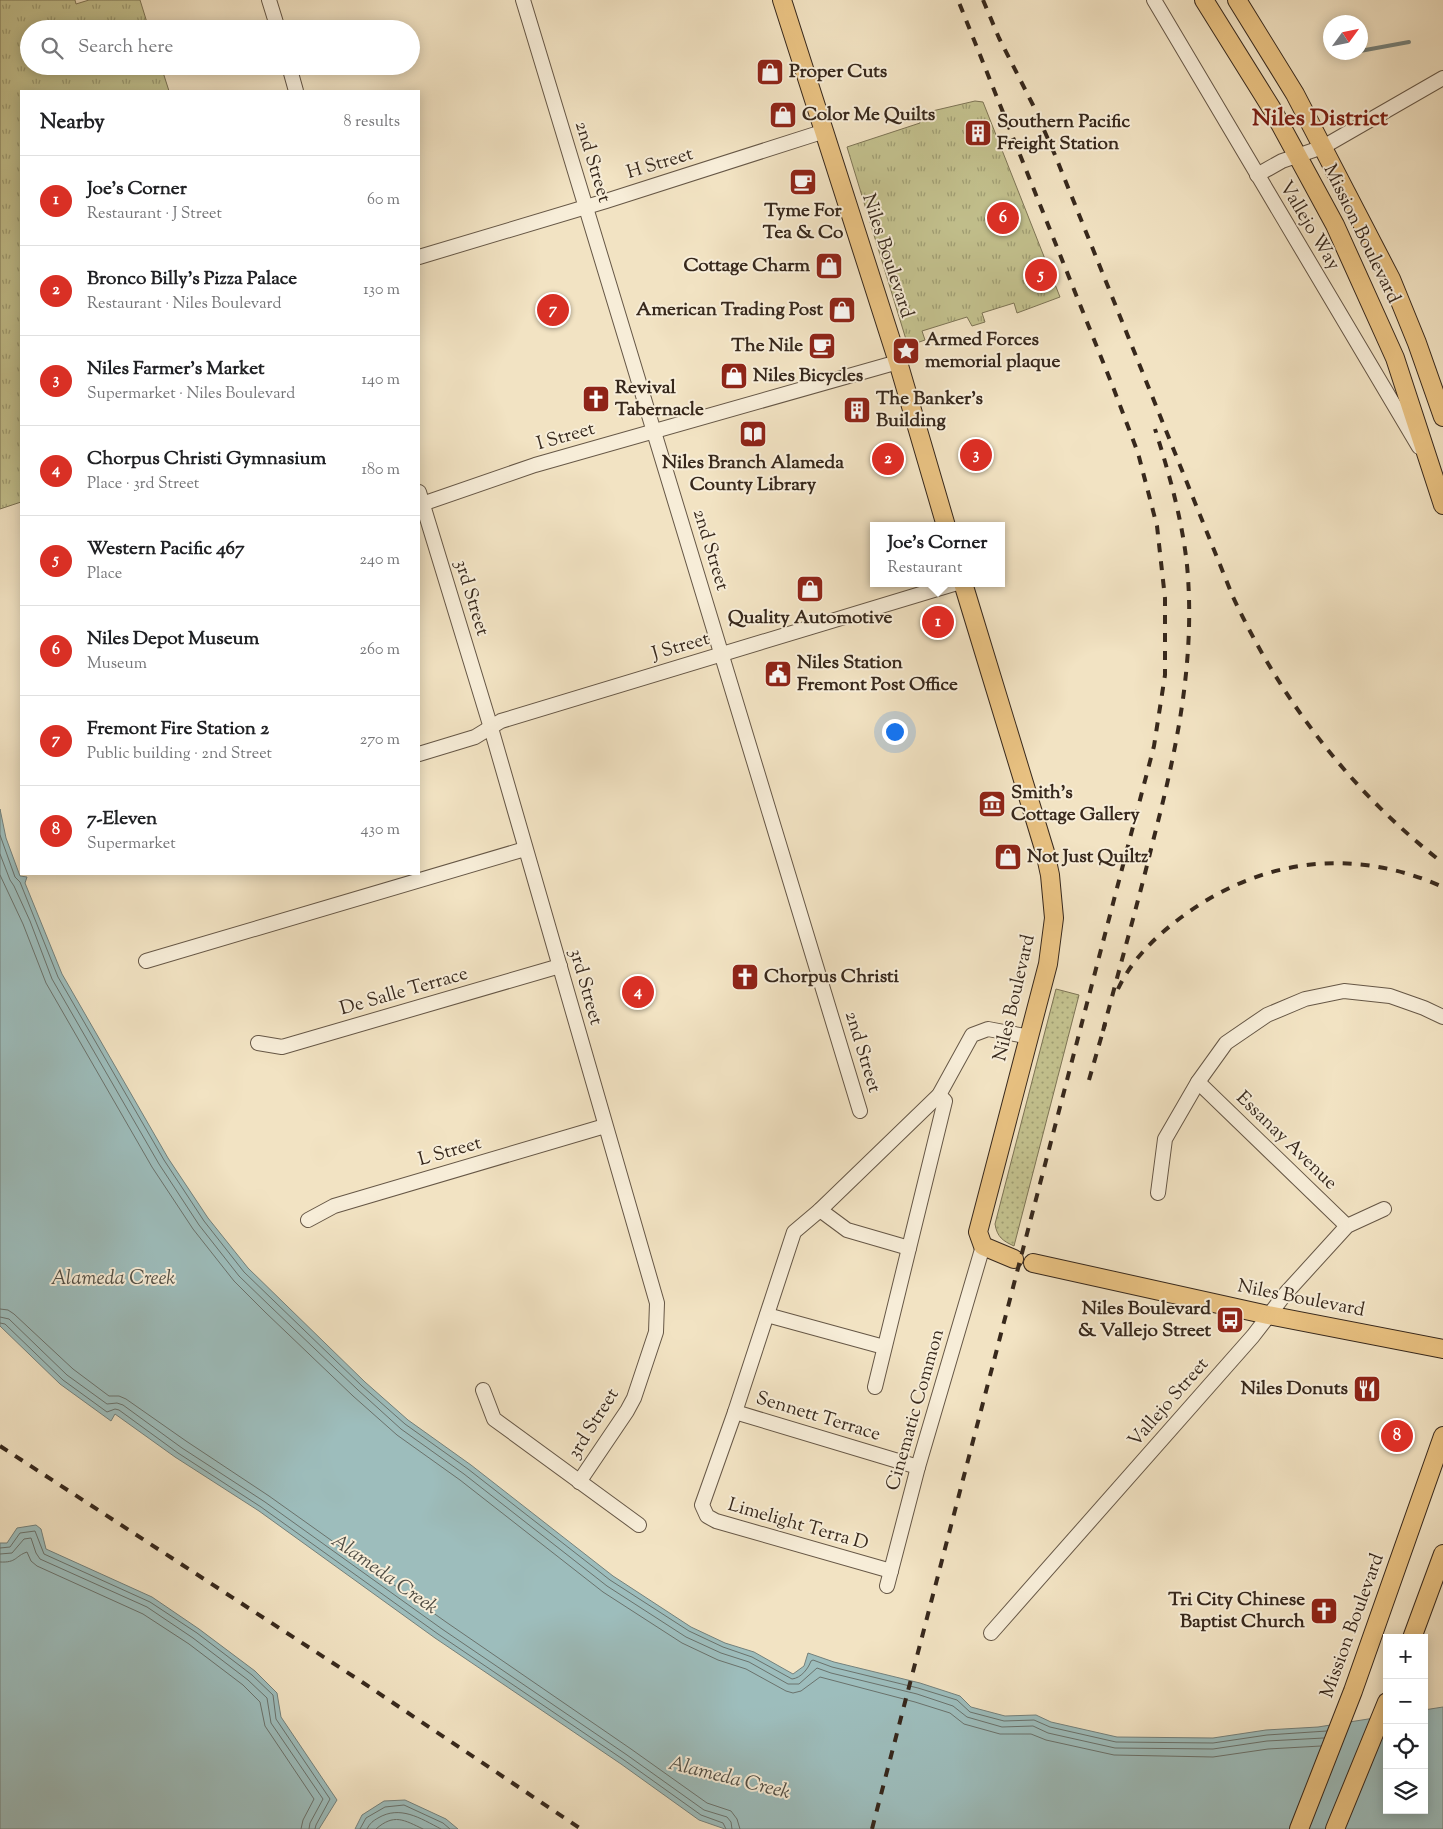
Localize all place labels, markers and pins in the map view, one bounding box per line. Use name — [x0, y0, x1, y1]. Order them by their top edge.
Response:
shop icon: Proper Cuts — [755, 57, 785, 87]
place label: Proper Cuts — [789, 59, 888, 86]
shop icon: Color Me Quilts — [768, 100, 798, 130]
place label: Color Me Quilts — [802, 102, 936, 129]
place label: Southern Pacific Freight Station — [997, 109, 1131, 158]
building icon: Southern Pacific Freight Station — [963, 118, 993, 148]
cafe icon: Tyme For Tea & Co — [788, 167, 818, 197]
place label: Tyme For Tea & Co — [763, 198, 844, 247]
pin: 6 — [987, 199, 1019, 237]
shop icon: Cottage Charm — [814, 251, 844, 281]
place label: Cottage Charm — [684, 253, 810, 280]
pin: 5 — [1025, 256, 1057, 294]
pin: 7 — [537, 291, 569, 329]
shop icon: American Trading Post — [827, 295, 857, 325]
place label: American Trading Post — [636, 297, 823, 324]
place label: Armed Forces memorial plaque — [925, 327, 1061, 376]
cafe icon: The Nile — [807, 331, 837, 361]
place label: The Nile — [731, 333, 803, 360]
place icon: Armed Forces memorial plaque — [891, 336, 921, 366]
shop icon: Niles Bicycles — [719, 361, 749, 391]
place label: Niles Bicycles — [753, 363, 864, 390]
place label: Revival Tabernacle — [615, 375, 704, 424]
church icon: Revival Tabernacle — [581, 384, 611, 414]
place label: The Banker's Building — [876, 386, 984, 435]
building icon: The Banker's Building — [842, 395, 872, 425]
library icon: Niles Branch Alameda County Library — [738, 419, 768, 449]
pin: 3 — [960, 436, 992, 474]
pin: 2 — [872, 440, 904, 478]
place label: Niles Branch Alameda County Library — [662, 450, 844, 499]
shop icon: Quality Automotive — [795, 574, 825, 604]
pin: 1 — [922, 603, 954, 641]
place label: Quality Automotive — [728, 605, 893, 632]
place label: Niles Station Fremont Post Office — [797, 650, 958, 699]
public building icon: Niles Station Fremont Post Office — [763, 659, 793, 689]
place label: Smith's Cottage Gallery — [1011, 780, 1140, 829]
museum icon: Smith's Cottage Gallery — [977, 789, 1007, 819]
shop icon: Not Just Quiltz — [993, 842, 1023, 872]
place label: Not Just Quiltz — [1027, 844, 1148, 871]
church icon: Chorpus Christi — [730, 962, 760, 992]
place label: Chorpus Christi — [764, 964, 900, 991]
pin: 4 — [622, 973, 654, 1011]
place label: Niles Boulevard & Vallejo Street — [1078, 1296, 1211, 1345]
bus stop icon: Niles Boulevard & Vallejo Street — [1215, 1305, 1245, 1335]
restaurant icon: Niles Donuts — [1352, 1374, 1382, 1404]
place label: Niles Donuts — [1241, 1376, 1349, 1403]
pin: 8 — [1381, 1417, 1413, 1455]
place label: Tri City Chinese Baptist Church — [1168, 1587, 1306, 1636]
church icon: Tri City Chinese Baptist Church — [1309, 1596, 1339, 1626]

